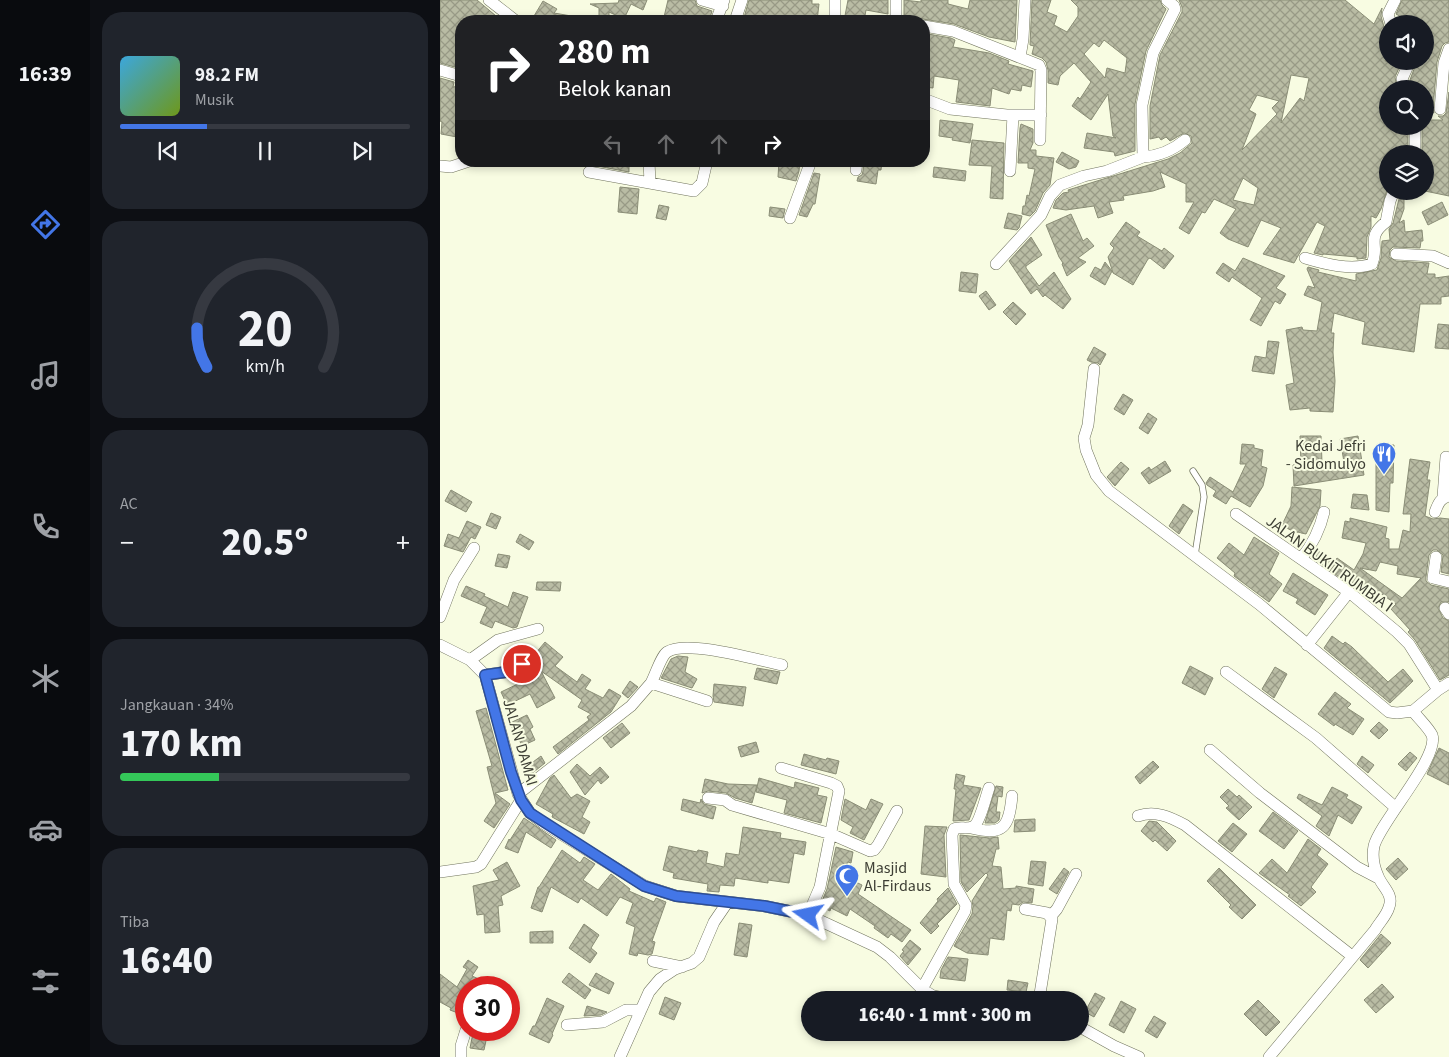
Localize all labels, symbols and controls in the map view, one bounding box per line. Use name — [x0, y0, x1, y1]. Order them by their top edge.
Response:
map controls — [1379, 15, 1434, 200]
button: sound — [1379, 15, 1434, 70]
text: 280 m — [558, 27, 650, 77]
icon: right — [475, 35, 540, 100]
text: 16:39 — [18, 58, 72, 90]
text: 98.2 FM — [195, 62, 259, 89]
text: Belok kanan — [558, 73, 672, 105]
button: search — [1379, 80, 1434, 135]
text: Musik — [195, 89, 234, 111]
icon: left — [599, 130, 627, 158]
icon: ahead — [652, 130, 680, 158]
icon: ahead — [705, 130, 733, 158]
icon: right — [758, 130, 786, 158]
icon: previous — [154, 137, 182, 165]
icon: pause — [251, 137, 279, 165]
icon: next — [348, 137, 376, 165]
button: layers — [1379, 145, 1434, 200]
icon: directions — [28, 207, 63, 242]
text: 20 — [238, 293, 292, 367]
text: km/h — [245, 354, 285, 379]
icon: music — [28, 358, 63, 393]
place label: Kedai Jefri - Sidomulyo — [1286, 435, 1366, 475]
restaurant icon: Kedai Jefri - Sidomulyo — [1371, 441, 1397, 475]
text: AC — [120, 493, 138, 515]
icon: phone — [28, 509, 63, 544]
street label: JALAN BUKIT RUMBIA I — [1261, 510, 1397, 617]
text: 20.5° — [222, 516, 308, 570]
text: − — [120, 523, 134, 563]
text: + — [396, 523, 410, 563]
pin — [501, 643, 543, 685]
icon: arrive — [508, 650, 536, 678]
icon: climate — [28, 661, 63, 696]
text: Jangkauan · 34% — [120, 694, 233, 716]
street label: JALAN DAMAI — [497, 696, 543, 788]
text: 170 km — [120, 717, 242, 771]
icon: car — [28, 812, 63, 847]
place label: Masjid Al-Firdaus — [864, 857, 932, 897]
mosque icon: Masjid Al-Firdaus — [834, 863, 860, 897]
position arrow — [781, 888, 833, 940]
text: Tiba — [120, 911, 149, 933]
text: 16:40 — [120, 934, 213, 988]
icon: filters — [28, 964, 63, 999]
speed limit sign: 30 — [455, 976, 520, 1041]
text: 16:40 · 1 mnt · 300 m — [859, 1002, 1031, 1029]

